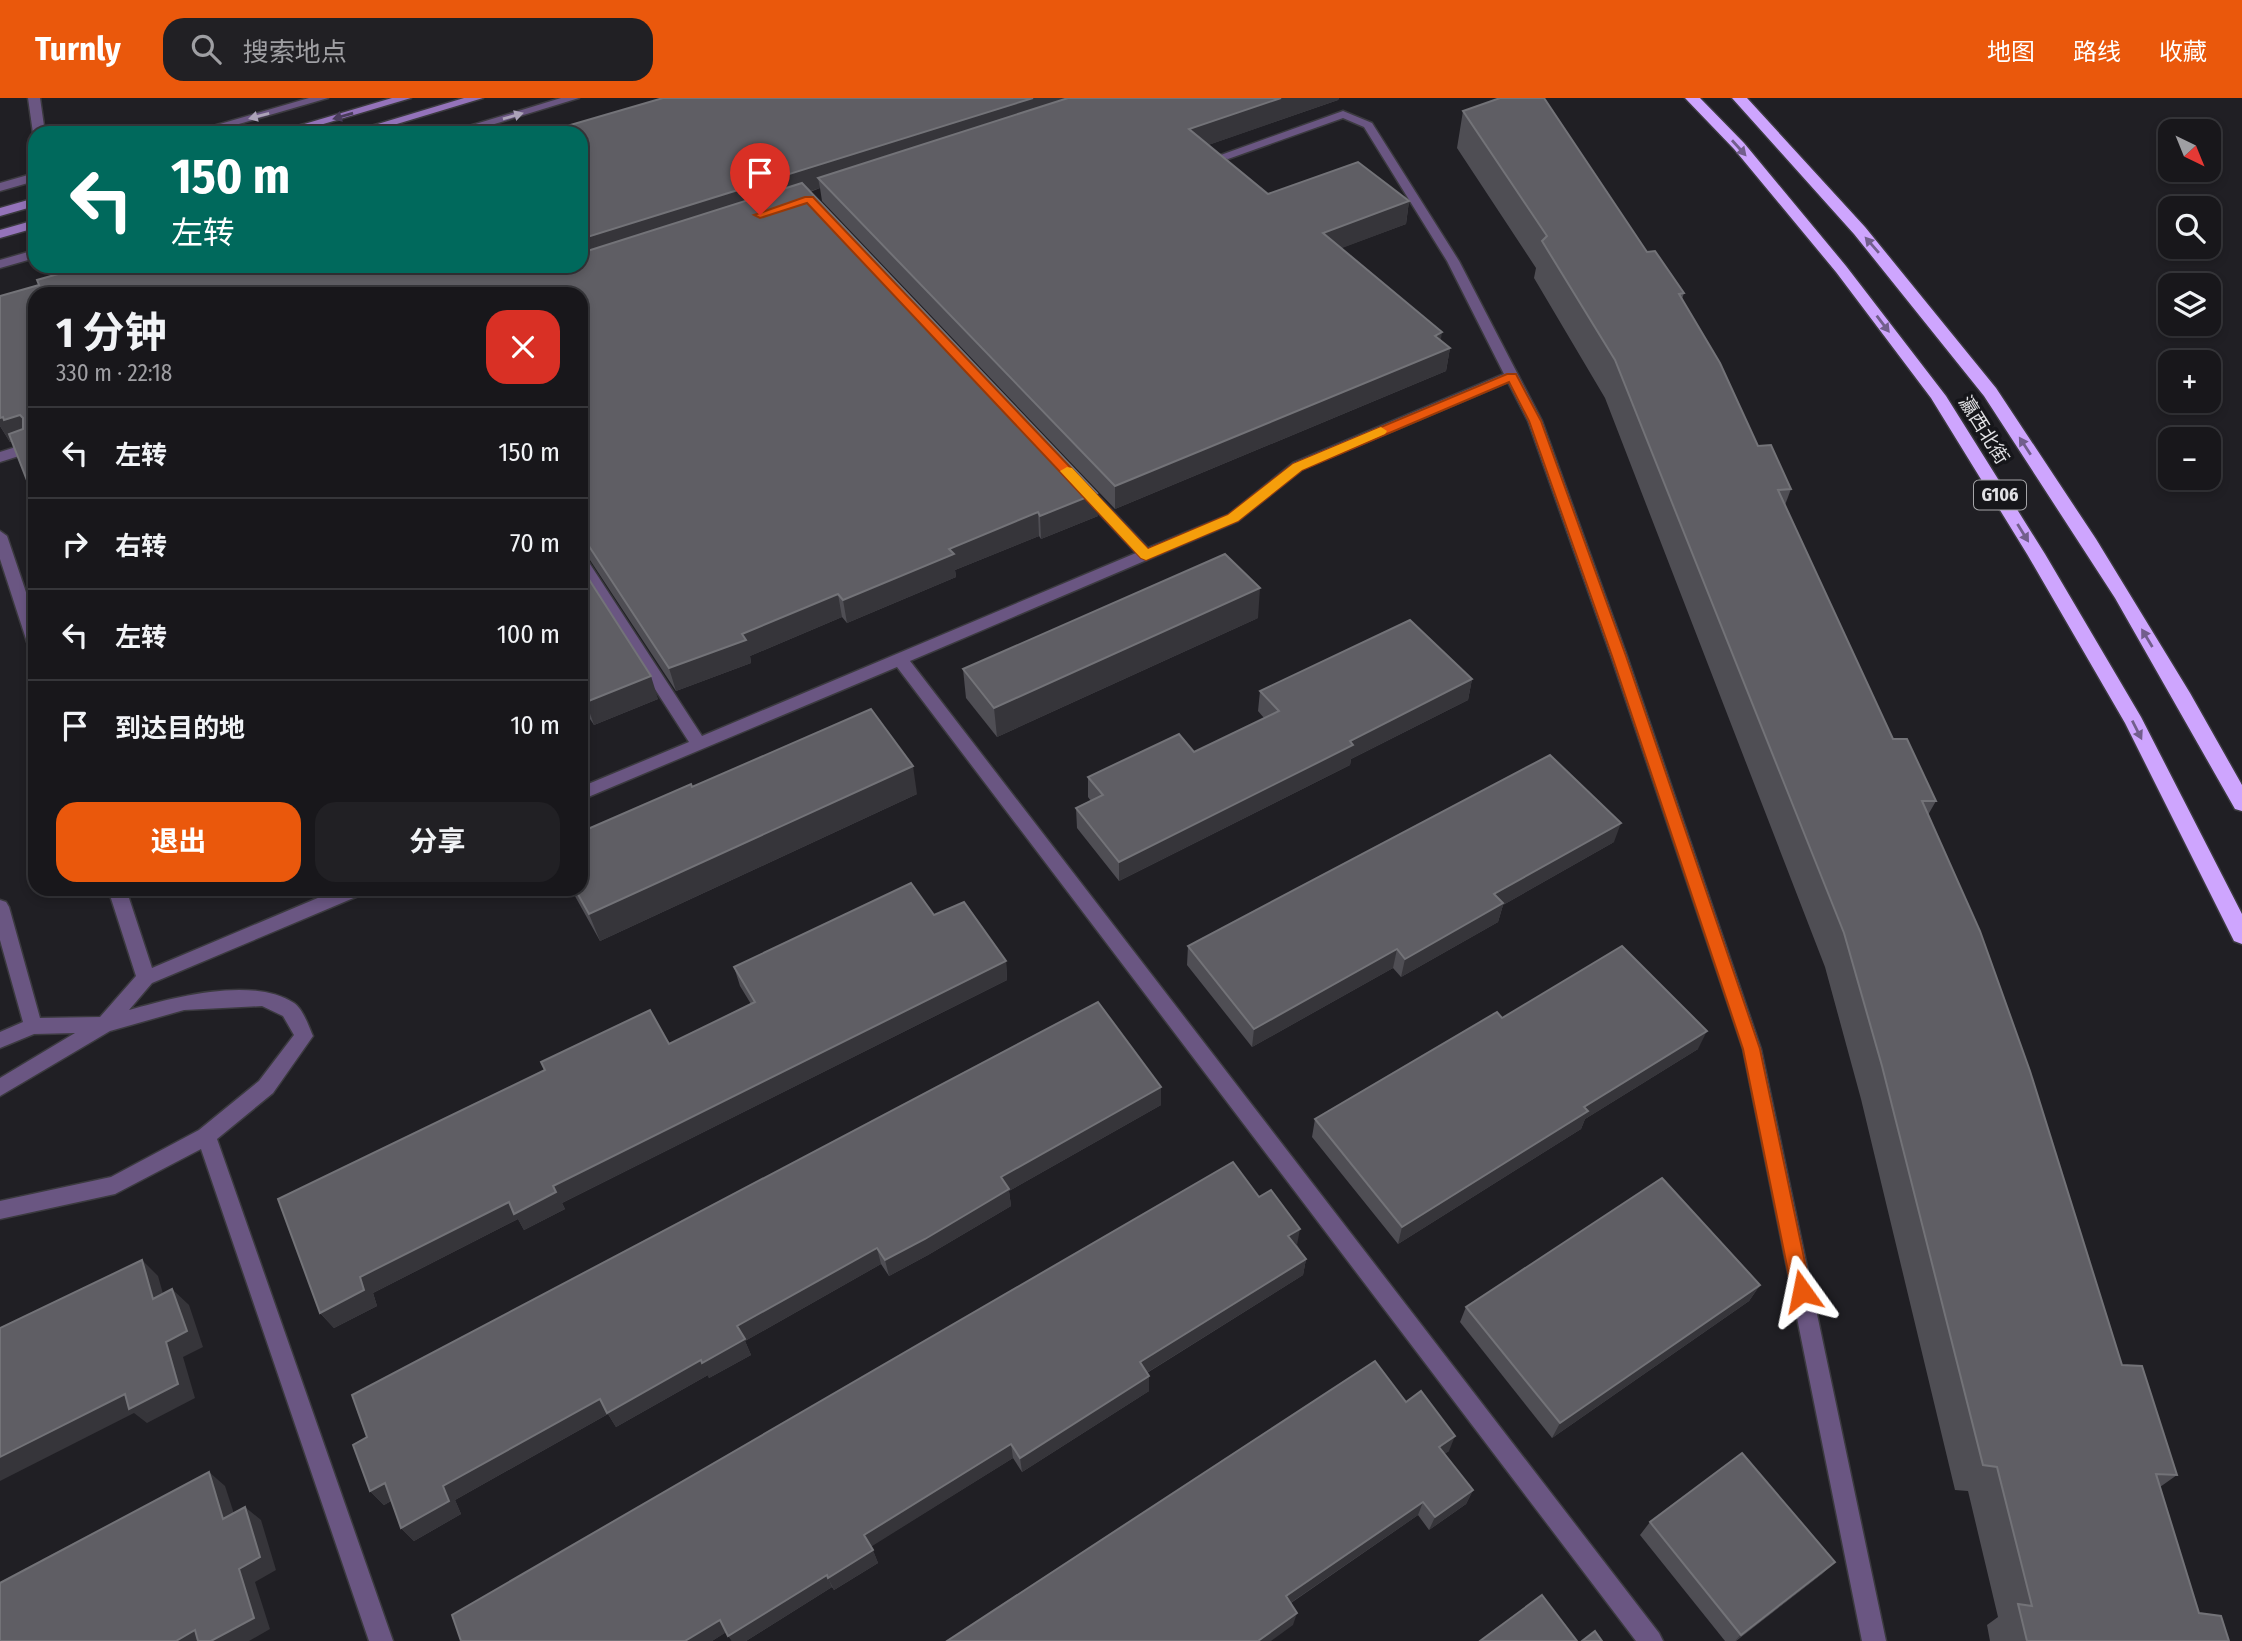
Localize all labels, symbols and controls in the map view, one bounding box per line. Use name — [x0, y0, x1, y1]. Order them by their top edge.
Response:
search box — [163, 18, 653, 81]
text: Turnly — [35, 29, 121, 69]
icon: search — [187, 30, 225, 68]
text: 搜索地点 — [243, 37, 347, 68]
text: 地图 — [1987, 38, 2035, 66]
text: 路线 — [2073, 38, 2121, 66]
text: 收藏 — [2159, 38, 2207, 66]
one-way arrow — [502, 110, 523, 120]
one-way arrow — [248, 111, 269, 121]
one-way arrow — [332, 111, 353, 121]
north arrow — [2158, 119, 2221, 182]
map controls — [2158, 119, 2221, 490]
one-way arrow — [1731, 139, 1746, 156]
pin — [730, 143, 790, 215]
text: 150 m — [171, 147, 290, 206]
icon: left — [56, 154, 147, 245]
icon: arrive — [741, 154, 779, 192]
button: search — [2158, 196, 2221, 259]
text: 左转 — [171, 214, 235, 252]
one-way arrow — [1865, 237, 1880, 254]
button: layers — [2158, 273, 2221, 336]
text: 1 分钟 — [56, 308, 167, 358]
button: close — [486, 310, 560, 384]
one-way arrow — [1875, 315, 1889, 333]
button: + — [2158, 350, 2221, 413]
text: 330 m · 22:18 — [56, 359, 172, 387]
street label: 瀛西北街 — [1954, 392, 2014, 468]
button: − — [2158, 427, 2221, 490]
icon: left — [56, 434, 94, 472]
text: 150 m — [498, 437, 560, 468]
one-way arrow — [2018, 437, 2032, 455]
text: 左转 — [115, 440, 167, 471]
road number: G106 — [1974, 480, 2026, 510]
one-way arrow — [2017, 523, 2030, 542]
icon: right — [56, 525, 94, 563]
text: 70 m — [510, 528, 560, 559]
text: 右转 — [115, 531, 167, 562]
icon: left — [56, 616, 94, 654]
text: 100 m — [497, 619, 560, 650]
text: 左转 — [115, 622, 167, 653]
one-way arrow — [2141, 628, 2153, 647]
icon: arrive — [56, 707, 94, 745]
text: 10 m — [510, 710, 560, 741]
text: 到达目的地 — [115, 713, 245, 744]
one-way arrow — [2131, 720, 2143, 740]
button: 退出 — [56, 802, 301, 882]
button: 分享 — [315, 802, 560, 882]
position arrow — [1765, 1254, 1839, 1328]

